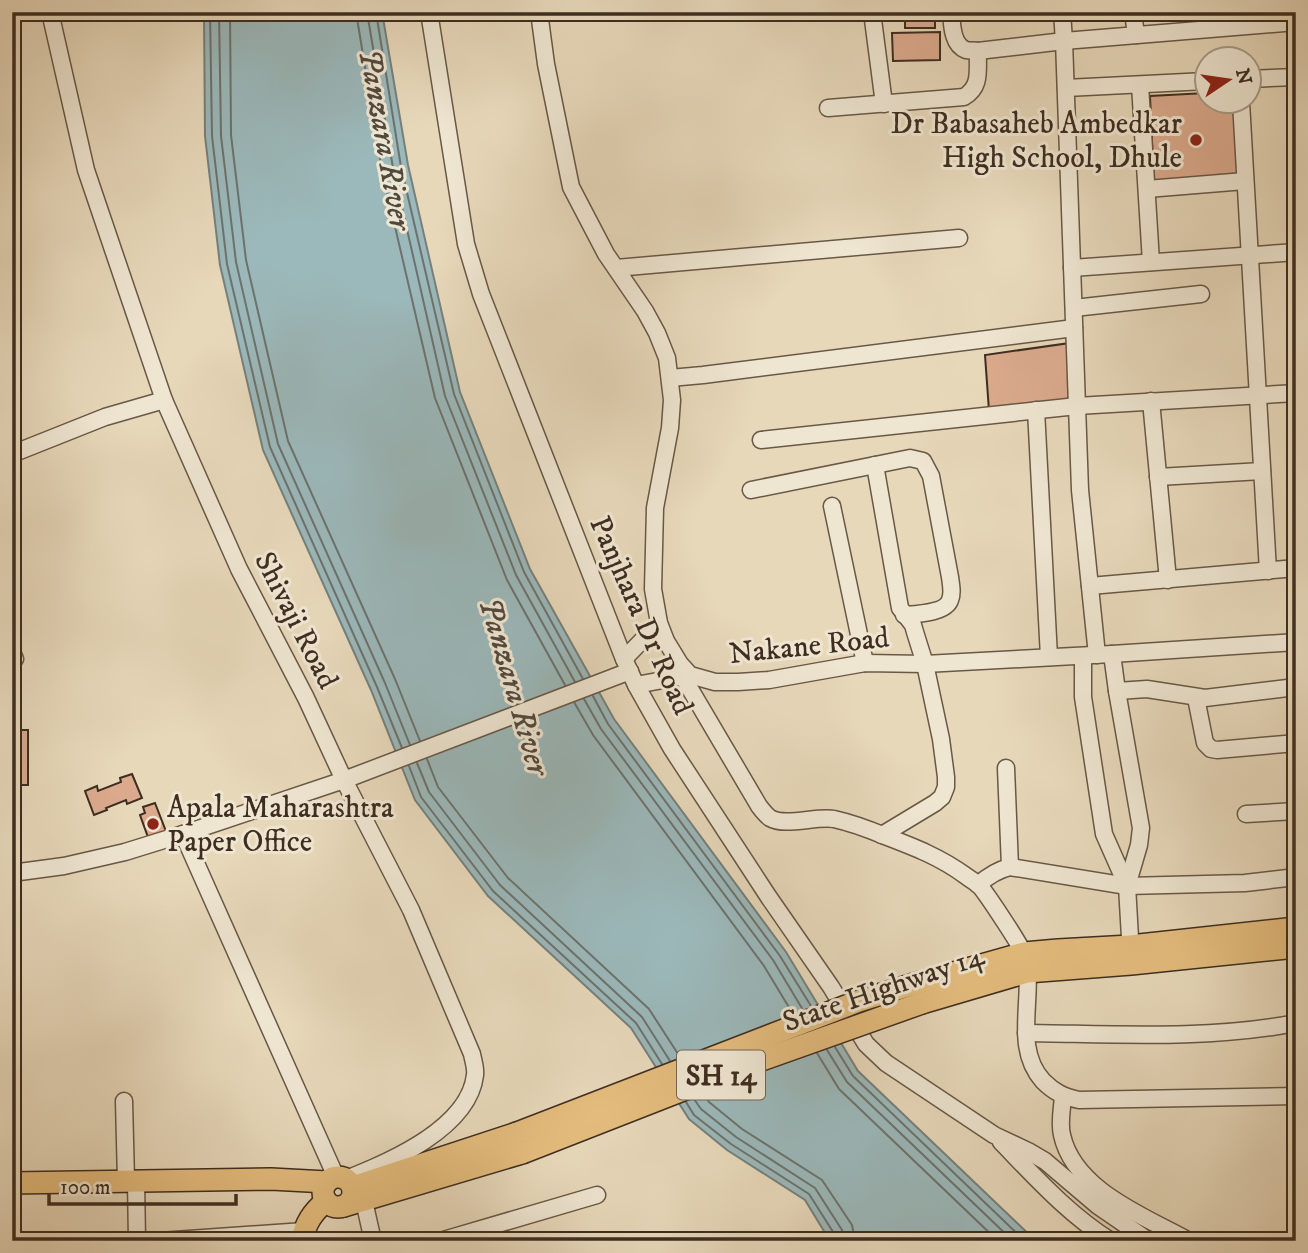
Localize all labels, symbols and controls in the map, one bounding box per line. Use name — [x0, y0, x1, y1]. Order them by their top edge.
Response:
water label: Panzara River — [348, 46, 420, 236]
north arrow — [1192, 46, 1262, 116]
text: N — [1230, 66, 1256, 87]
place label: Dr Babasaheb Ambedkar High School, Dhule — [890, 106, 1182, 177]
marker: Dr Babasaheb Ambedkar High School, Dhule — [1188, 132, 1204, 148]
street label: Panjhara Dr Road — [580, 510, 701, 721]
street label: Shivaji Road — [245, 546, 346, 695]
water label: Panzara River — [469, 593, 558, 783]
street label: Nakane Road — [727, 620, 891, 673]
place label: Apala Maharashtra Paper Office — [167, 790, 394, 861]
marker: Apala Maharashtra Paper Office — [145, 816, 161, 832]
street label: State Highway 14 — [778, 937, 990, 1041]
road number: SH 14 — [677, 1050, 765, 1100]
scale bar — [49, 1162, 236, 1206]
text: 100 m — [60, 1175, 111, 1201]

